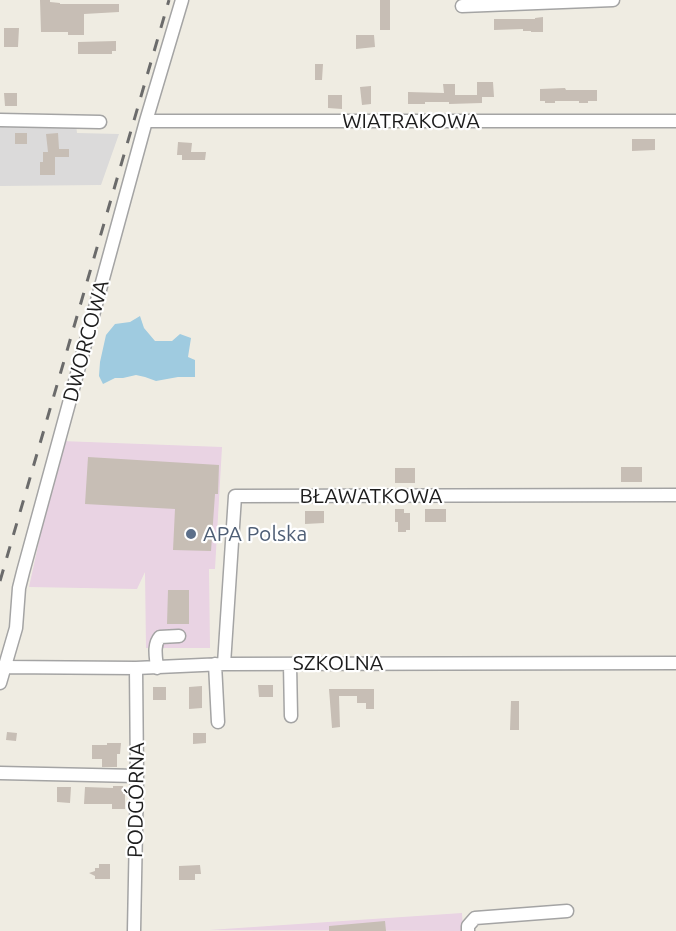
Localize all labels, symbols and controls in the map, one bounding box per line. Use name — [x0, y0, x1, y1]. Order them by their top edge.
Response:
street label: WIATRAKOWA — [342, 108, 480, 134]
street label: DWORCOWA — [58, 277, 114, 405]
street label: BŁAWATKOWA — [299, 483, 443, 509]
place label: APA Polska — [203, 521, 307, 547]
marker: APA Polska — [184, 527, 198, 541]
street label: SZKOLNA — [293, 650, 383, 676]
street label: PODGÓRNA — [122, 742, 150, 858]

